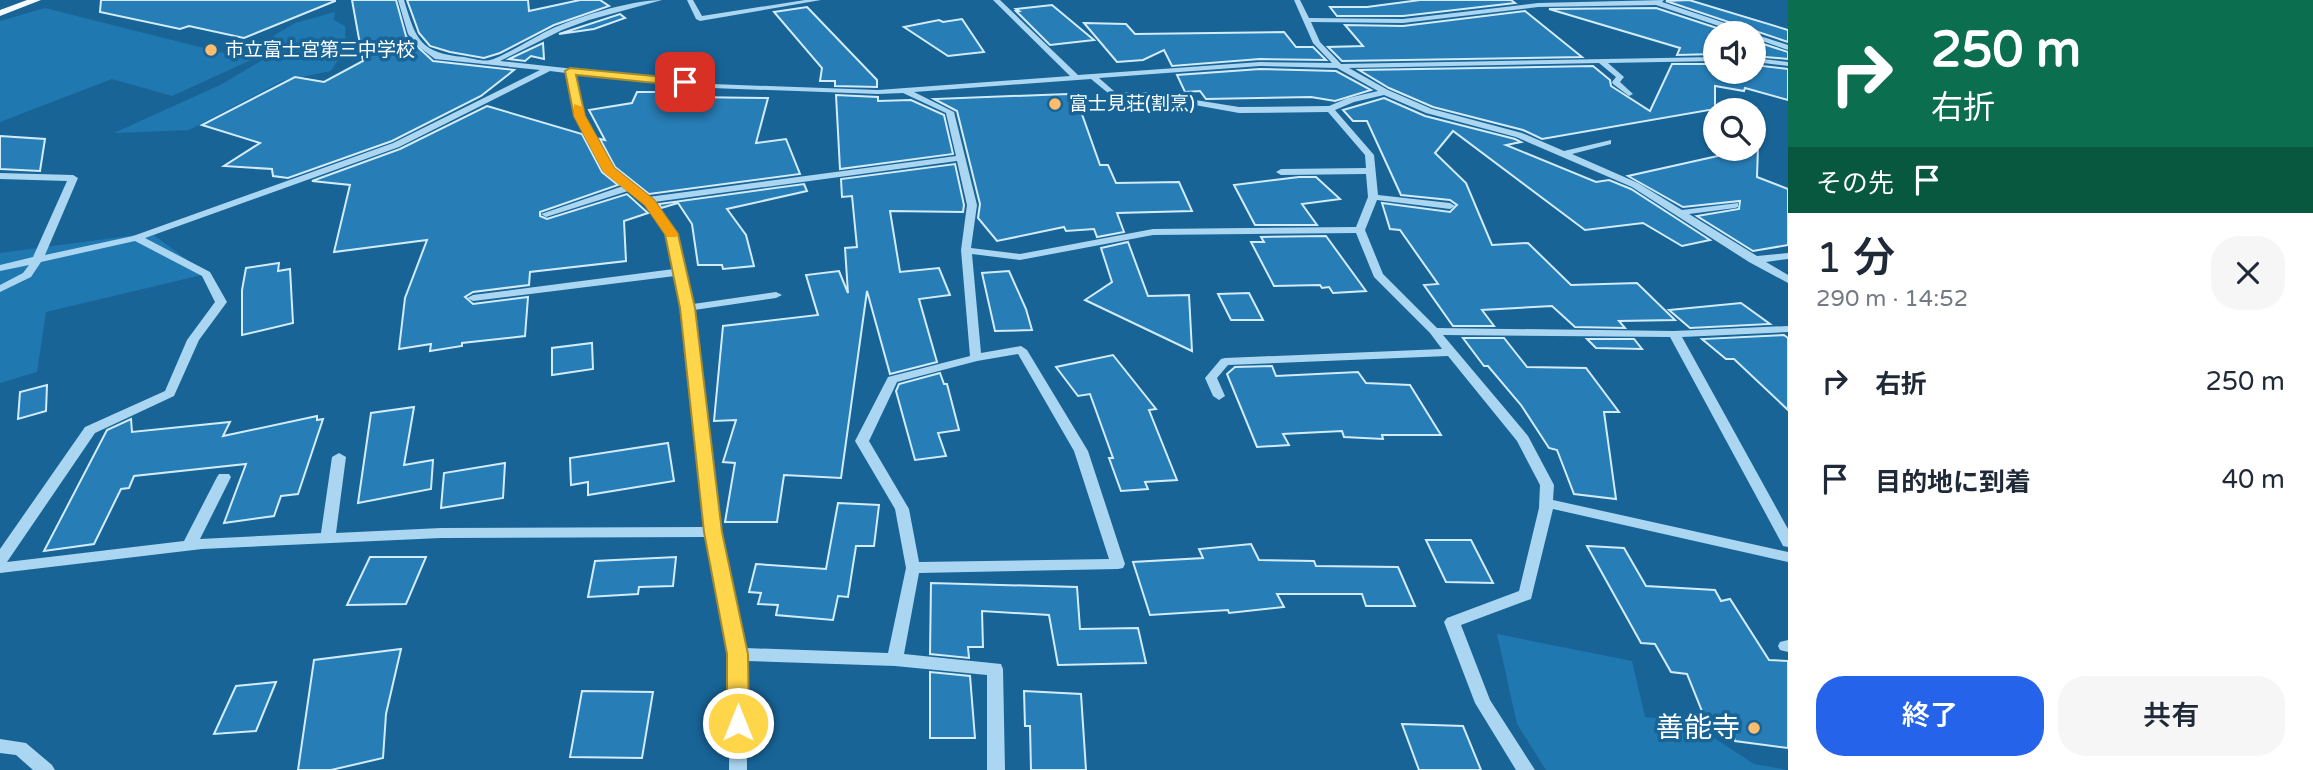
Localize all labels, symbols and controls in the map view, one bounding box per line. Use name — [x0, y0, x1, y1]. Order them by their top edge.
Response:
map controls — [1703, 21, 1766, 161]
button: sound — [1703, 21, 1766, 84]
text: 250 m — [1931, 21, 2081, 80]
icon: right — [1816, 28, 1907, 119]
place label: 市立富士宮第三中学校 — [225, 39, 415, 61]
marker: 市立富士宮第三中学校 — [203, 42, 219, 58]
pin — [655, 52, 715, 112]
icon: arrive — [666, 63, 704, 101]
text: 右折 — [1931, 89, 1995, 127]
place label: 富士見荘(割烹) — [1069, 93, 1195, 115]
marker: 富士見荘(割烹) — [1047, 96, 1063, 112]
button: search — [1703, 98, 1766, 161]
icon: arrive — [1908, 161, 1946, 199]
text: その先 — [1816, 168, 1894, 199]
text: 1 分 — [1816, 233, 1895, 284]
button: close — [2211, 236, 2285, 310]
text: 290 m · 14:52 — [1816, 285, 1968, 313]
icon: right — [1816, 362, 1854, 400]
text: 250 m — [2205, 366, 2285, 397]
text: 右折 — [1875, 369, 1927, 400]
icon: arrive — [1816, 460, 1854, 498]
text: 40 m — [2222, 464, 2285, 495]
text: 目的地に到着 — [1875, 467, 2031, 498]
button: 終了 — [1816, 676, 2044, 756]
button: 共有 — [2058, 676, 2285, 756]
position arrow — [701, 686, 775, 760]
place label: 善能寺 — [1656, 711, 1740, 745]
marker: 善能寺 — [1746, 720, 1762, 736]

